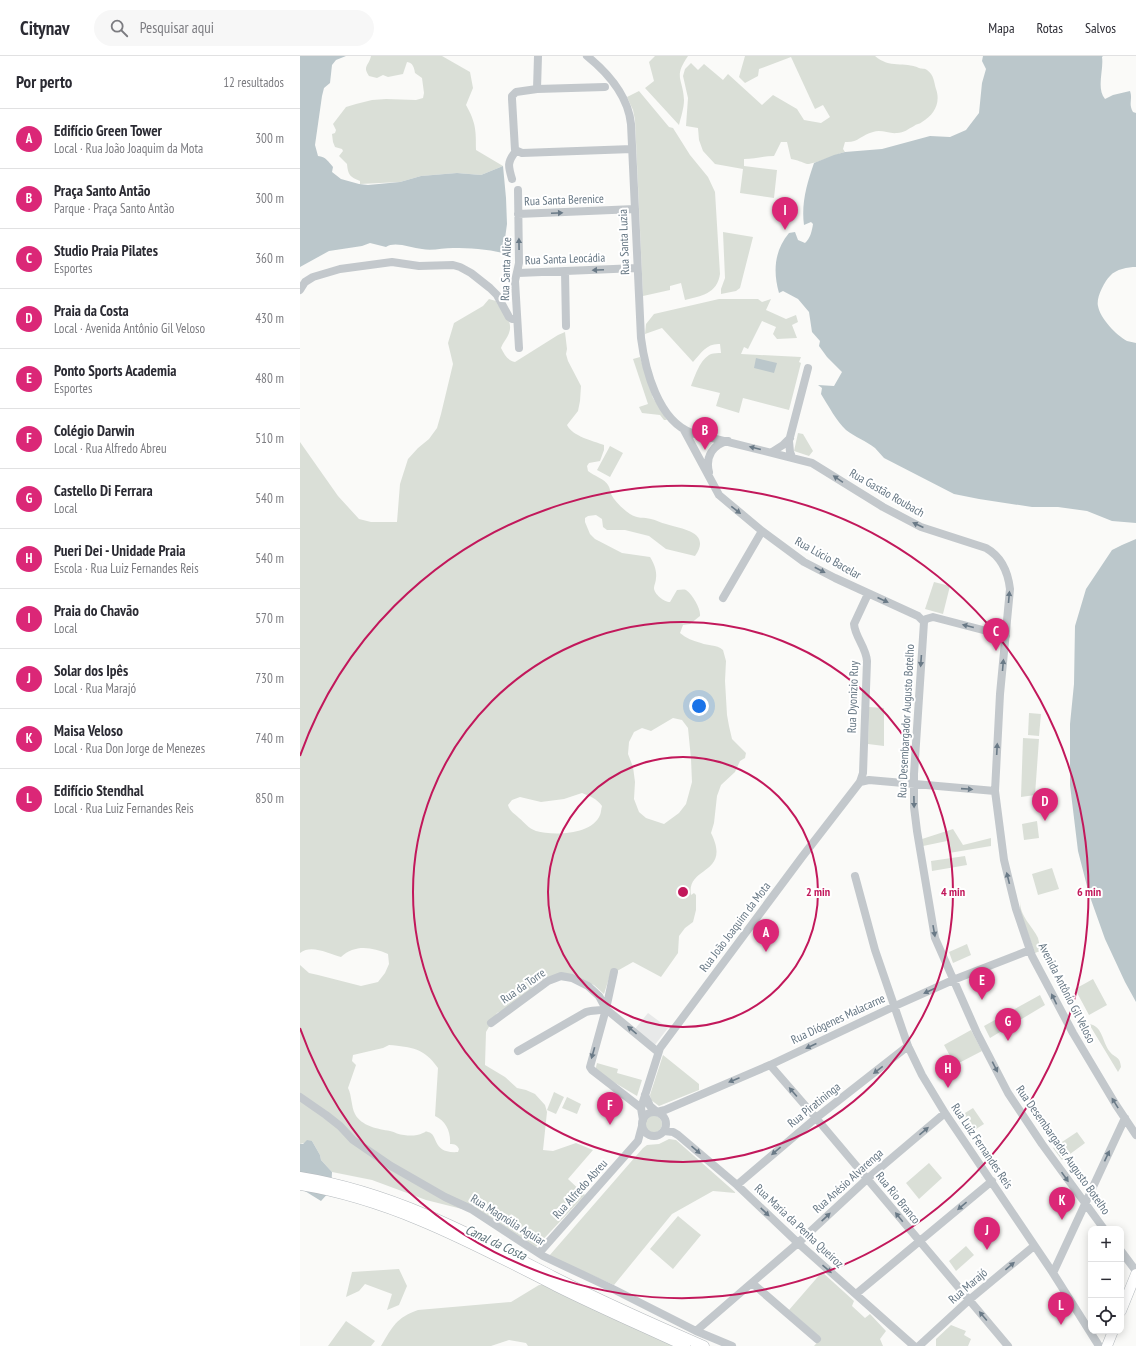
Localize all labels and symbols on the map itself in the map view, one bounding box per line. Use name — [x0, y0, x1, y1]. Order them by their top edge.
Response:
street label: Rua Santa Berenice — [524, 191, 604, 208]
pin: I — [772, 197, 798, 230]
one-way arrow — [551, 209, 563, 216]
street label: Rua Santa Luzia — [615, 209, 632, 275]
street label: Rua Santa Alice — [497, 237, 514, 301]
one-way arrow — [516, 237, 522, 250]
street label: Rua Santa Leocádia — [525, 250, 606, 267]
one-way arrow — [592, 266, 604, 273]
pin: B — [692, 417, 718, 450]
one-way arrow — [749, 445, 761, 451]
street label: Rua Gastão Roubach — [847, 465, 927, 520]
one-way arrow — [833, 475, 844, 483]
one-way arrow — [730, 506, 741, 514]
one-way arrow — [912, 522, 924, 528]
street label: Rua Lúcio Bacelar — [792, 533, 865, 582]
one-way arrow — [814, 567, 826, 573]
one-way arrow — [1006, 591, 1013, 603]
one-way arrow — [878, 598, 890, 604]
pin: C — [983, 618, 1009, 651]
one-way arrow — [962, 623, 974, 629]
street label: Rua Desembargador Augusto Botelho — [894, 644, 917, 798]
one-way arrow — [918, 655, 925, 667]
one-way arrow — [1000, 659, 1006, 671]
street label: Rua Dyonizio Ruy — [844, 660, 861, 733]
your location — [689, 696, 709, 716]
one-way arrow — [994, 742, 1000, 755]
one-way arrow — [961, 785, 973, 792]
pin: D — [1032, 788, 1058, 821]
one-way arrow — [911, 796, 917, 809]
one-way arrow — [1005, 872, 1011, 884]
street label: Rua João Joaquim da Mota — [696, 879, 773, 975]
text: 2 min — [806, 884, 830, 899]
text: 4 min — [941, 884, 965, 899]
text: 6 min — [1077, 884, 1101, 899]
centre of rings — [676, 885, 690, 899]
pin: A — [753, 919, 779, 952]
one-way arrow — [931, 925, 937, 937]
street label: Avenida Antônio Gil Veloso — [1036, 940, 1099, 1045]
street label: Rua da Torre — [497, 965, 548, 1006]
pin: E — [969, 967, 995, 1000]
one-way arrow — [923, 988, 935, 994]
street label: Rua Diógenes Malacarne — [788, 990, 887, 1047]
one-way arrow — [1051, 993, 1057, 1005]
pin: G — [995, 1008, 1021, 1041]
one-way arrow — [627, 1026, 638, 1035]
one-way arrow — [805, 1043, 817, 1049]
one-way arrow — [590, 1048, 596, 1060]
pin: H — [935, 1055, 961, 1088]
one-way arrow — [992, 1061, 998, 1073]
one-way arrow — [872, 1066, 883, 1074]
one-way arrow — [727, 1078, 739, 1084]
street label: Rua Piratininga — [784, 1079, 843, 1130]
street label: Rua Desembargador Augusto Botelho — [1013, 1082, 1114, 1217]
one-way arrow — [788, 1086, 797, 1097]
pin: F — [597, 1092, 623, 1125]
one-way arrow — [1111, 1097, 1118, 1108]
street label: Rua Luiz Fernandes Reis — [948, 1100, 1017, 1191]
one-way arrow — [919, 1126, 929, 1135]
one-way arrow — [691, 1145, 701, 1155]
street label: Rua Anésio Alvarenga — [809, 1145, 886, 1216]
one-way arrow — [771, 1147, 782, 1156]
one-way arrow — [1104, 1151, 1110, 1162]
street label: Rua Alfredo Abreu — [549, 1156, 610, 1221]
street label: Rua Rio Branco — [873, 1169, 924, 1227]
one-way arrow — [1061, 1171, 1069, 1182]
street label: Rua Maria da Penha Queiroz — [752, 1180, 847, 1271]
pin: K — [1049, 1187, 1075, 1220]
street label: Rua Magnólia Aguiar — [468, 1191, 549, 1249]
one-way arrow — [956, 1202, 967, 1211]
one-way arrow — [760, 1207, 770, 1217]
one-way arrow — [821, 1212, 832, 1221]
one-way arrow — [894, 1212, 903, 1222]
pin: J — [974, 1217, 1000, 1250]
water label: Canal da Costa — [462, 1221, 530, 1264]
one-way arrow — [1005, 1262, 1015, 1271]
one-way arrow — [822, 1264, 832, 1273]
street label: Rua Marajó — [945, 1265, 990, 1307]
pin: L — [1048, 1292, 1074, 1325]
one-way arrow — [978, 1311, 987, 1322]

